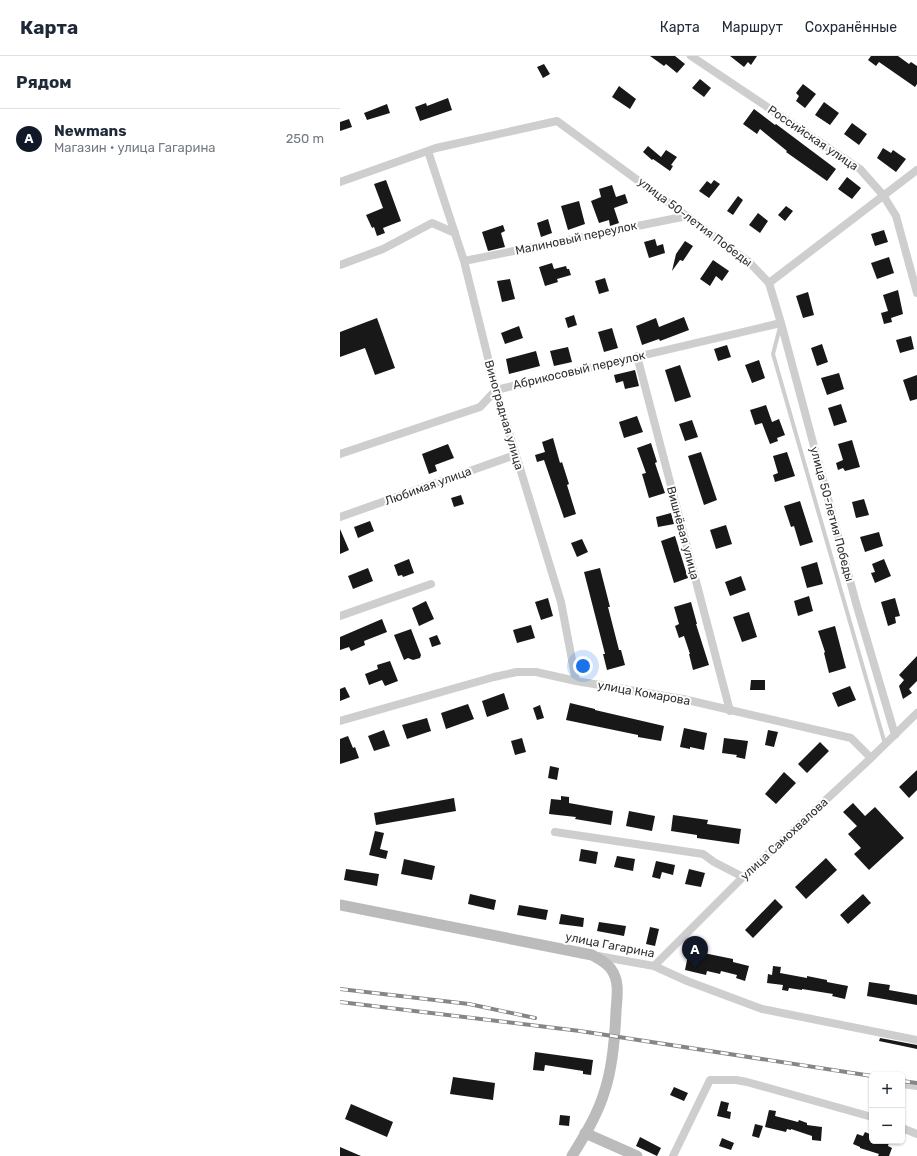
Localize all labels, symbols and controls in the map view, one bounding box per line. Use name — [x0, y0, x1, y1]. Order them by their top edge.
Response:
text: Карта — [20, 16, 78, 39]
text: Карта — [660, 19, 700, 36]
text: Маршрут — [722, 19, 783, 36]
text: Сохранённые — [805, 19, 897, 36]
text: Рядом — [16, 72, 72, 92]
street label: Российская улица — [765, 103, 861, 173]
text: Newmans — [54, 122, 127, 140]
text: A — [24, 131, 34, 146]
text: 250 m — [286, 131, 324, 146]
text: Магазин · улица Гагарина — [54, 140, 216, 155]
street label: улица 50-летия Победы — [635, 175, 755, 269]
street label: Малиновый переулок — [514, 218, 639, 258]
street label: Абрикосовый переулок — [511, 348, 647, 392]
street label: Виноградная улица — [482, 358, 526, 472]
street label: улица 50-летия Победы — [807, 445, 857, 583]
street label: Любимая улица — [383, 464, 473, 508]
street label: Вишнёвая улица — [664, 485, 702, 581]
your location — [573, 656, 593, 676]
street label: улица Комарова — [597, 678, 691, 708]
street label: улица Самохвалова — [737, 795, 831, 883]
street label: улица Гагарина — [564, 929, 656, 961]
pin: A — [682, 936, 708, 969]
map controls — [869, 1072, 905, 1144]
button: + — [869, 1072, 905, 1108]
button: − — [869, 1108, 905, 1144]

